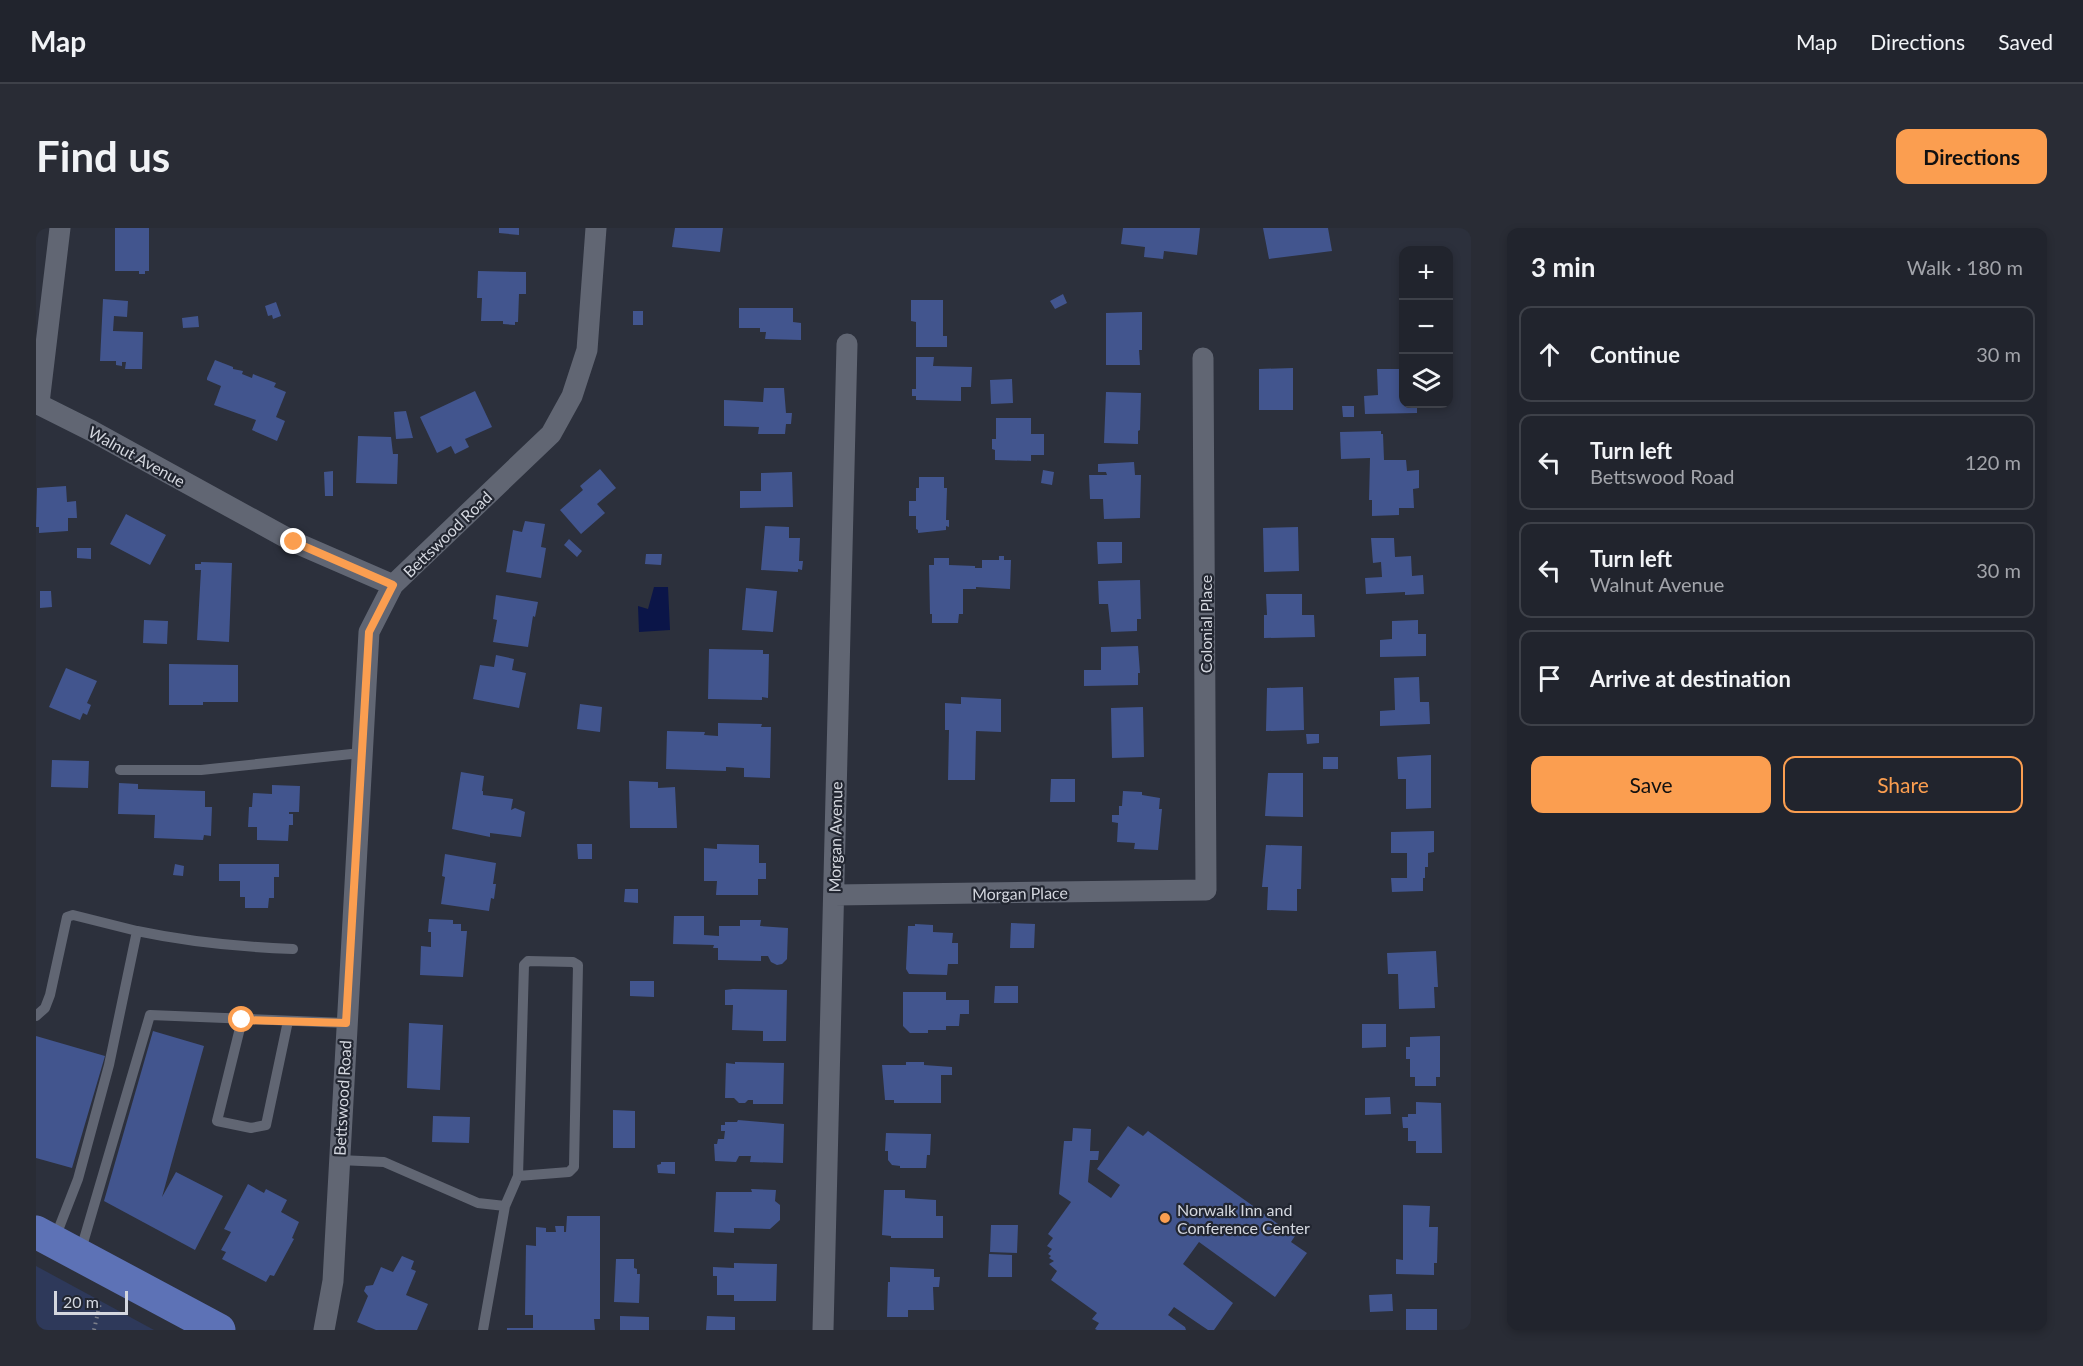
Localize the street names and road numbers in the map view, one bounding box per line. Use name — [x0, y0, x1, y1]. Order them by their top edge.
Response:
street label: Walnut Avenue — [85, 422, 189, 490]
street label: Bettswood Road — [399, 487, 495, 581]
street label: Colonial Place — [1196, 575, 1215, 673]
street label: Morgan Avenue — [825, 781, 845, 893]
street label: Morgan Place — [972, 883, 1068, 903]
street label: Bettswood Road — [329, 1040, 355, 1156]

